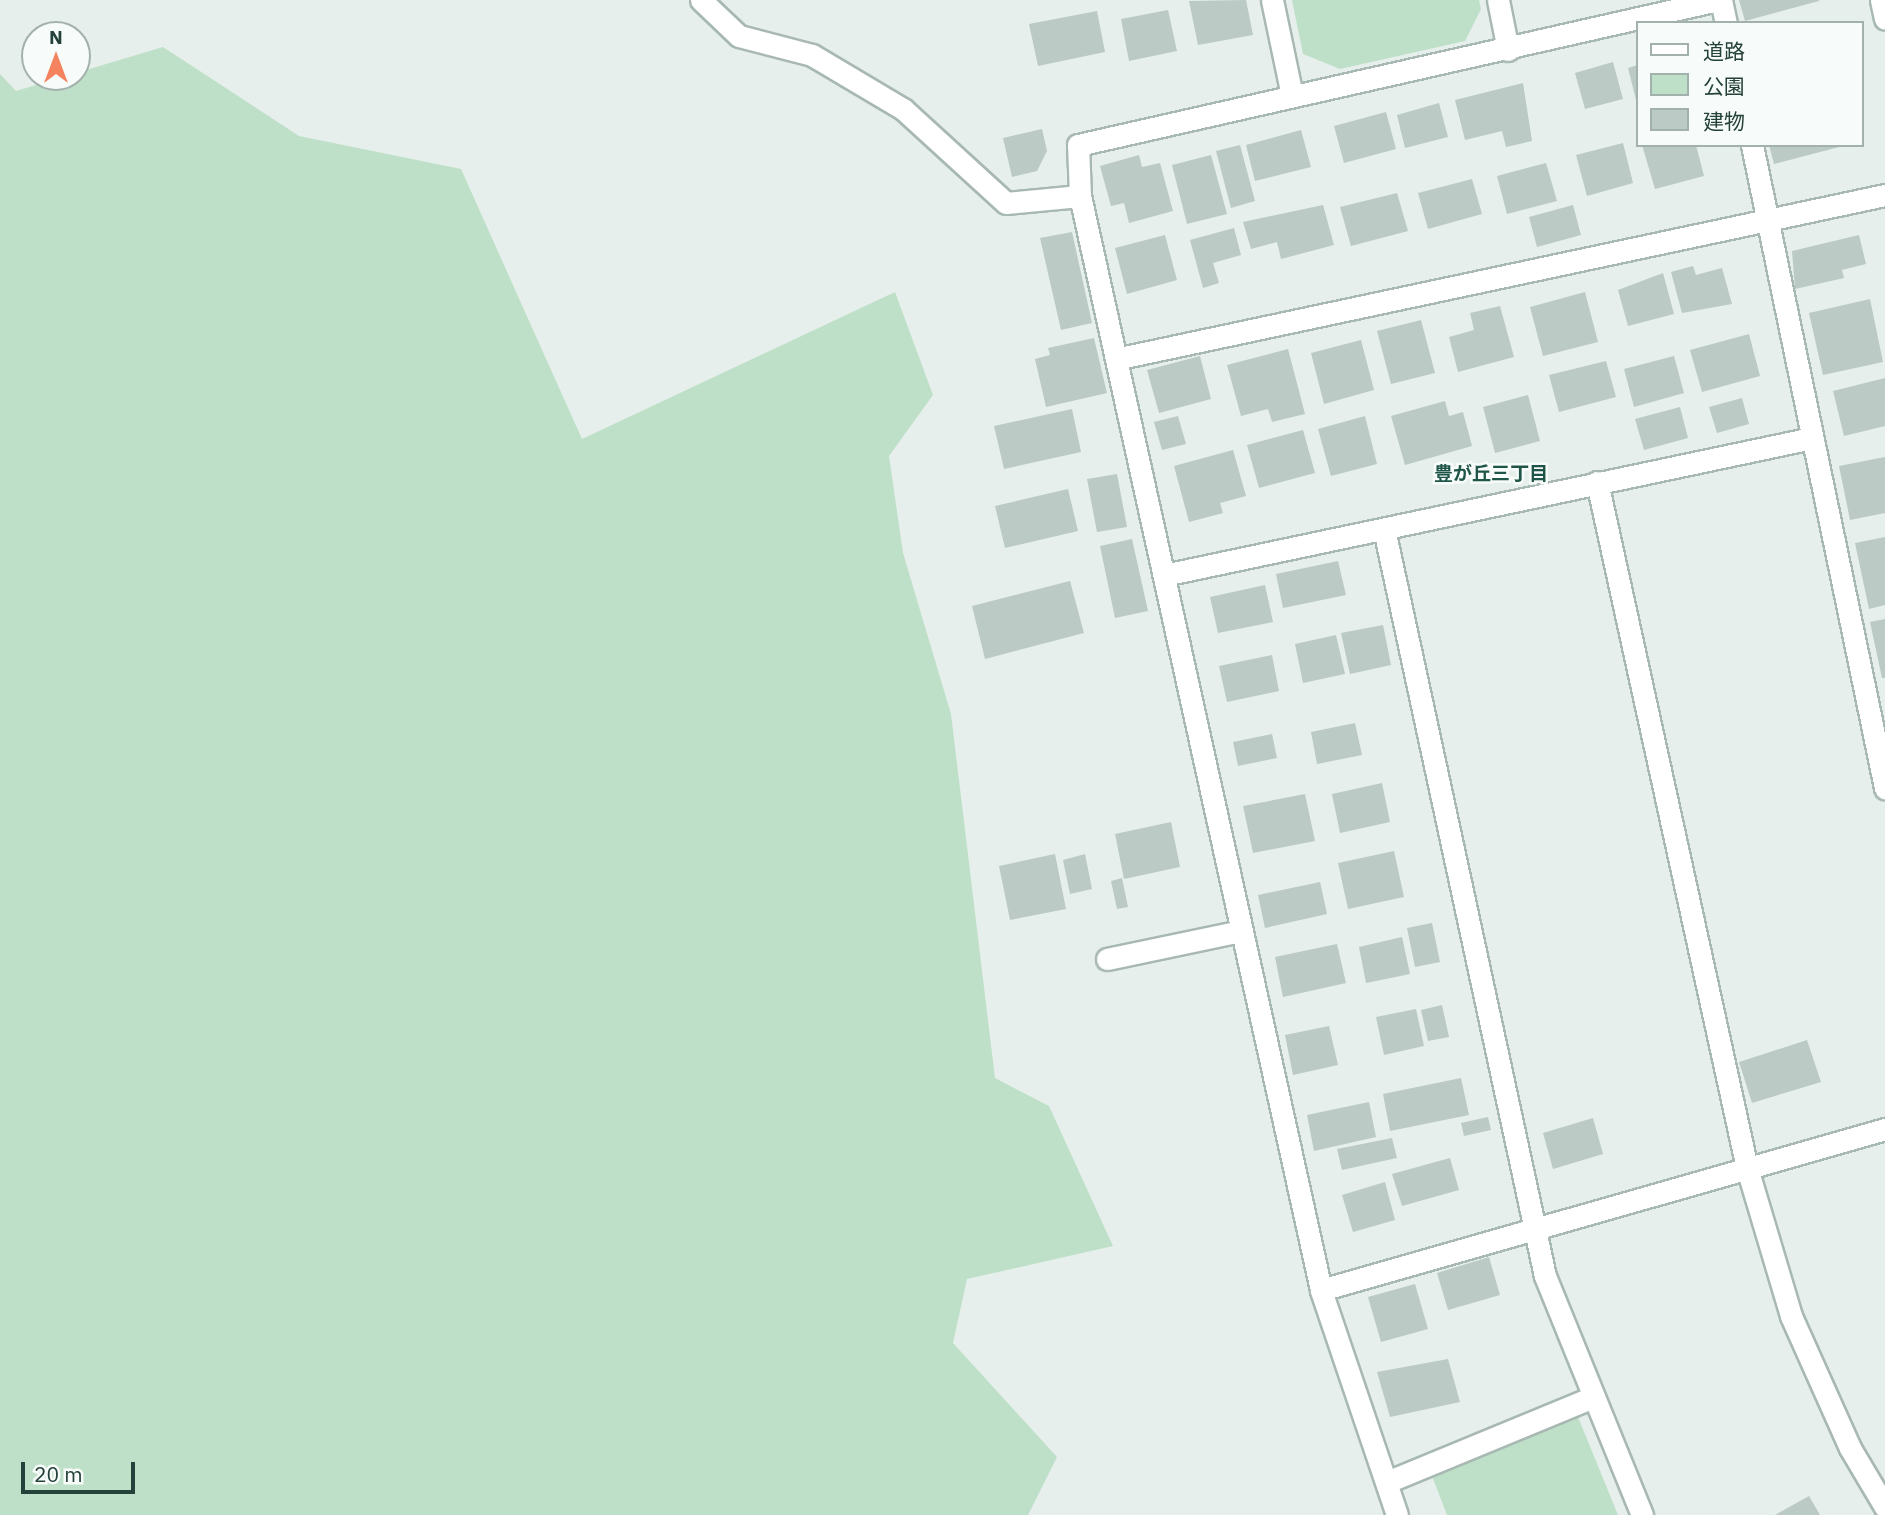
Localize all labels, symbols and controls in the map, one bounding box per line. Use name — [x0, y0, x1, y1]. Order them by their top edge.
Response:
north arrow — [21, 21, 91, 91]
legend — [1636, 21, 1864, 147]
text: N — [49, 25, 63, 49]
text: 道路 — [1703, 37, 1745, 65]
text: 公園 — [1703, 72, 1745, 100]
text: 建物 — [1703, 107, 1745, 135]
district label: 豊が丘三丁目 — [1434, 463, 1548, 485]
scale bar — [24, 1448, 138, 1492]
text: 20 m — [34, 1460, 83, 1488]

